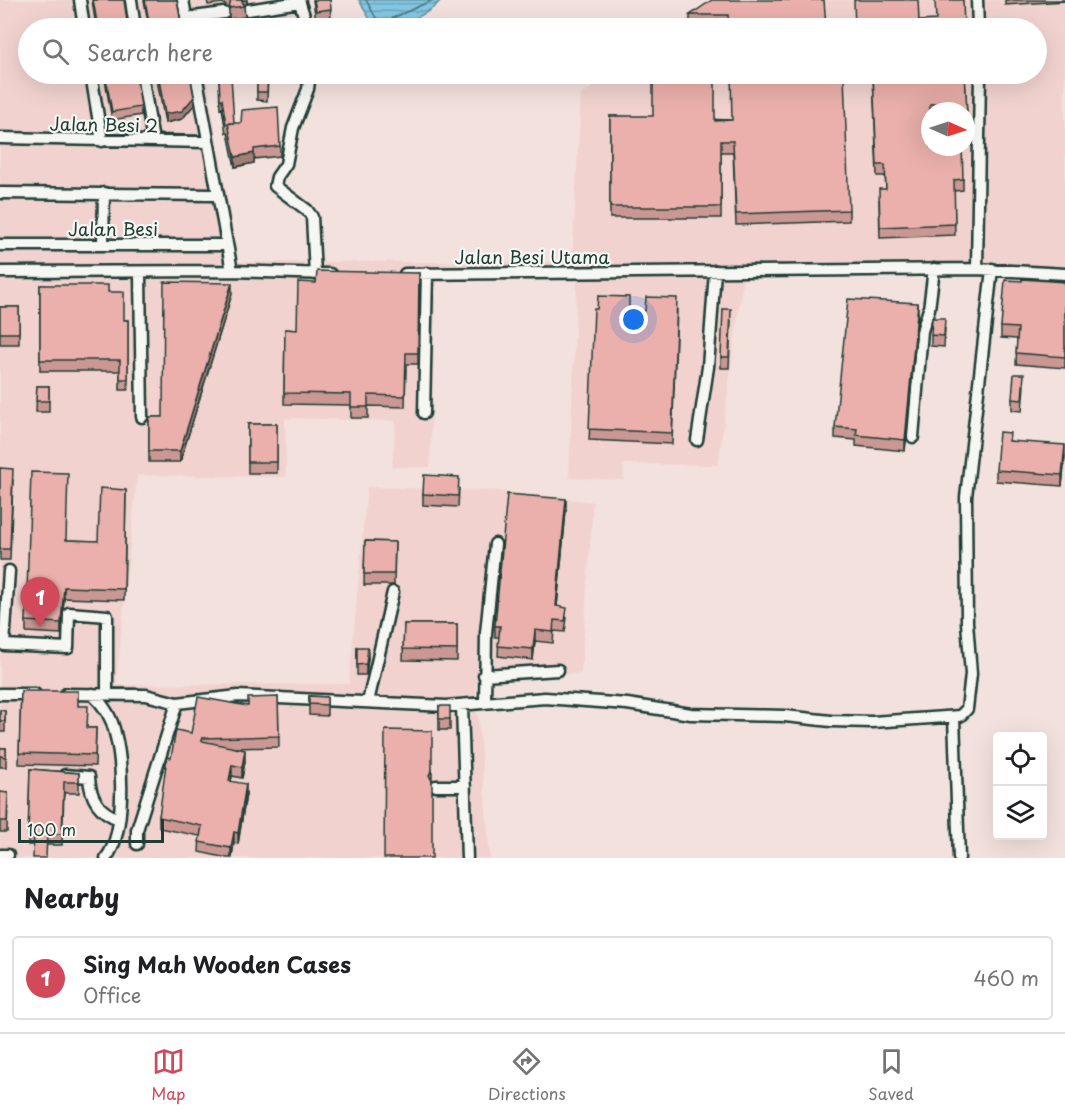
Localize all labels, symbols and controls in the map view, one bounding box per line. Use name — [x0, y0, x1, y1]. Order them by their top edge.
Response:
search box — [18, 18, 1047, 84]
icon: search — [39, 35, 72, 68]
text: Search here — [87, 35, 213, 68]
north arrow — [921, 102, 975, 156]
street label: Jalan Besi 2 — [49, 110, 159, 138]
street label: Jalan Besi — [68, 215, 158, 242]
street label: Jalan Besi Utama — [454, 243, 610, 270]
your location — [619, 305, 648, 334]
pin: 1 — [20, 578, 60, 627]
map controls — [993, 732, 1047, 840]
button: locate — [993, 732, 1047, 786]
button: layers — [993, 786, 1047, 840]
scale bar — [18, 816, 164, 844]
text: 100 m — [27, 817, 76, 841]
text: Nearby — [24, 878, 119, 917]
text: Sing Mah Wooden Cases — [83, 947, 351, 980]
text: 1 — [41, 963, 50, 993]
text: 460 m — [973, 963, 1039, 993]
text: Office — [83, 980, 141, 1010]
tab: Map — [151, 1045, 185, 1105]
tab: Directions — [488, 1045, 566, 1105]
tab: Saved — [868, 1045, 914, 1105]

